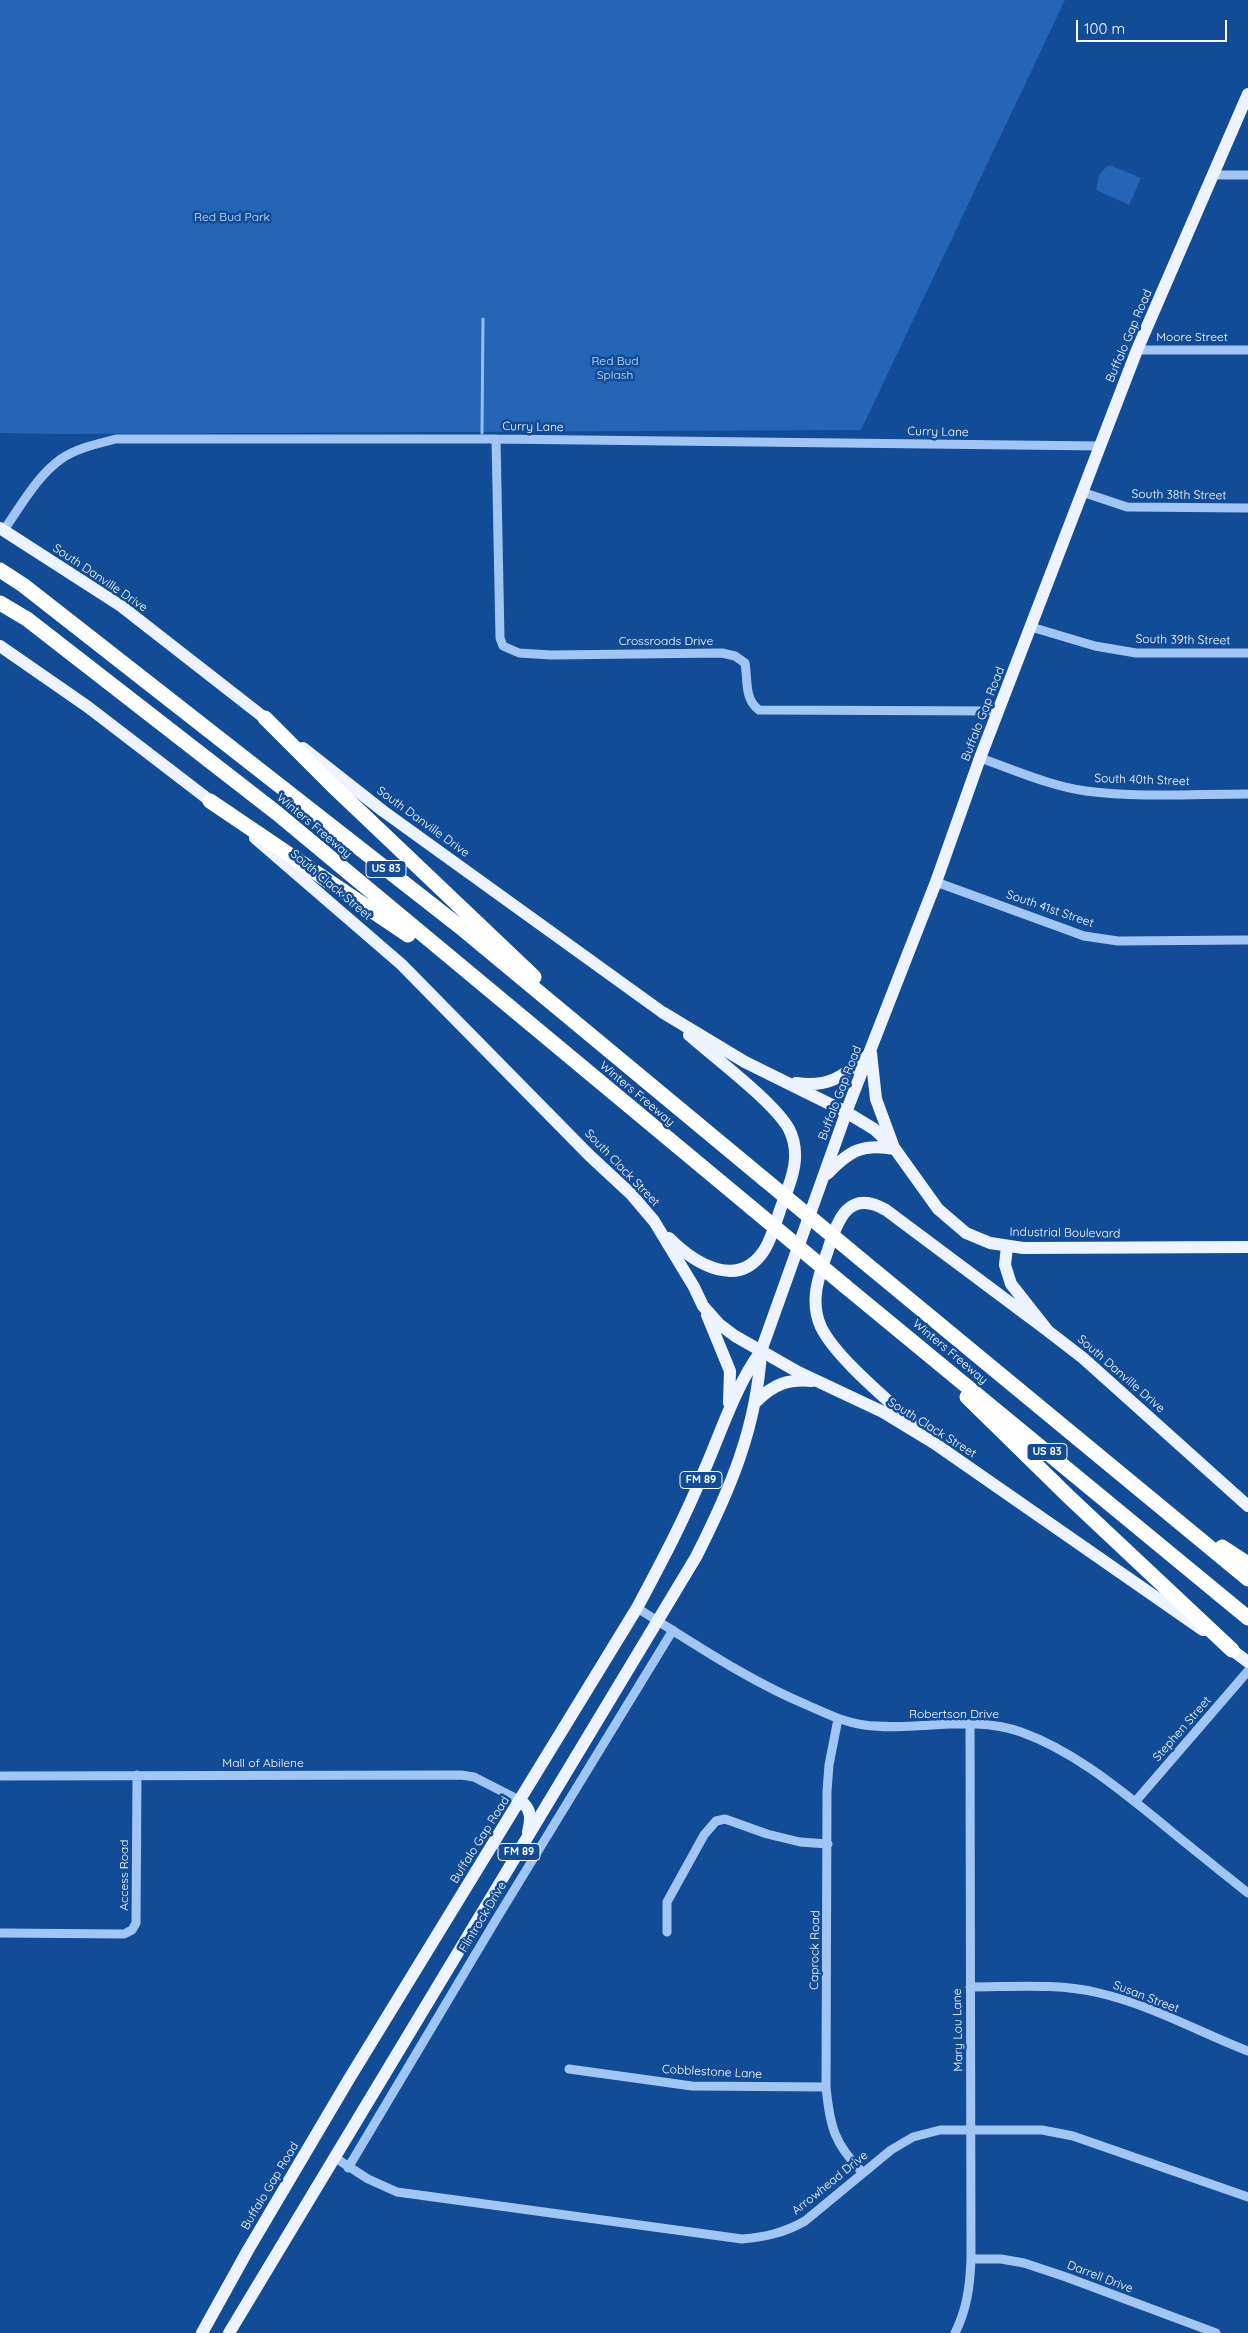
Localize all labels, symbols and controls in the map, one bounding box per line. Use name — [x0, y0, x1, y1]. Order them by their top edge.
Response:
scale bar — [1078, 10, 1229, 42]
text: 100 m — [1084, 19, 1125, 38]
park label: Red Bud Park — [194, 210, 270, 224]
street label: Buffalo Gap Road — [1103, 287, 1155, 385]
street label: Moore Street — [1156, 330, 1228, 344]
park label: Red Bud Splash — [591, 354, 639, 382]
street label: Curry Lane — [502, 419, 564, 435]
street label: Curry Lane — [907, 424, 969, 440]
street label: South 38th Street — [1132, 487, 1226, 503]
street label: South Danville Drive — [50, 541, 150, 615]
street label: South 39th Street — [1135, 632, 1231, 648]
street label: Crossroads Drive — [619, 634, 713, 648]
street label: Buffalo Gap Road — [958, 665, 1008, 763]
street label: South 40th Street — [1094, 771, 1190, 789]
street label: South Danville Drive — [374, 784, 472, 860]
street label: Winters Freeway — [274, 791, 354, 861]
street label: South Clack Street — [287, 847, 375, 923]
road number: US 83 — [366, 861, 406, 878]
street label: South 41st Street — [1004, 887, 1096, 931]
street label: Buffalo Gap Road — [815, 1044, 865, 1142]
street label: Winters Freeway — [597, 1059, 677, 1129]
street label: South Clack Street — [582, 1126, 662, 1210]
street label: Industrial Boulevard — [1009, 1225, 1121, 1241]
street label: Winters Freeway — [910, 1317, 990, 1387]
street label: South Danville Drive — [1074, 1332, 1168, 1416]
street label: South Clack Street — [885, 1395, 979, 1461]
road number: US 83 — [1027, 1444, 1067, 1460]
road number: FM 89 — [680, 1472, 722, 1488]
street label: Stephen Street — [1150, 1694, 1214, 1764]
street label: Robertson Drive — [909, 1707, 999, 1721]
street label: Mall of Abilene — [222, 1756, 304, 1770]
street label: Buffalo Gap Road — [447, 1794, 513, 1886]
street label: Access Road — [117, 1839, 131, 1911]
road number: FM 89 — [498, 1844, 540, 1860]
street label: Flintrock Drive — [456, 1879, 510, 1955]
street label: Caprock Road — [807, 1910, 823, 1990]
street label: Susan Street — [1111, 1978, 1181, 2016]
street label: Mary Lou Lane — [950, 1988, 966, 2072]
street label: Cobblestone Lane — [662, 2062, 762, 2082]
street label: Buffalo Gap Road — [238, 2140, 302, 2232]
street label: Arrowhead Drive — [789, 2148, 871, 2218]
street label: Darrell Drive — [1065, 2258, 1135, 2296]

